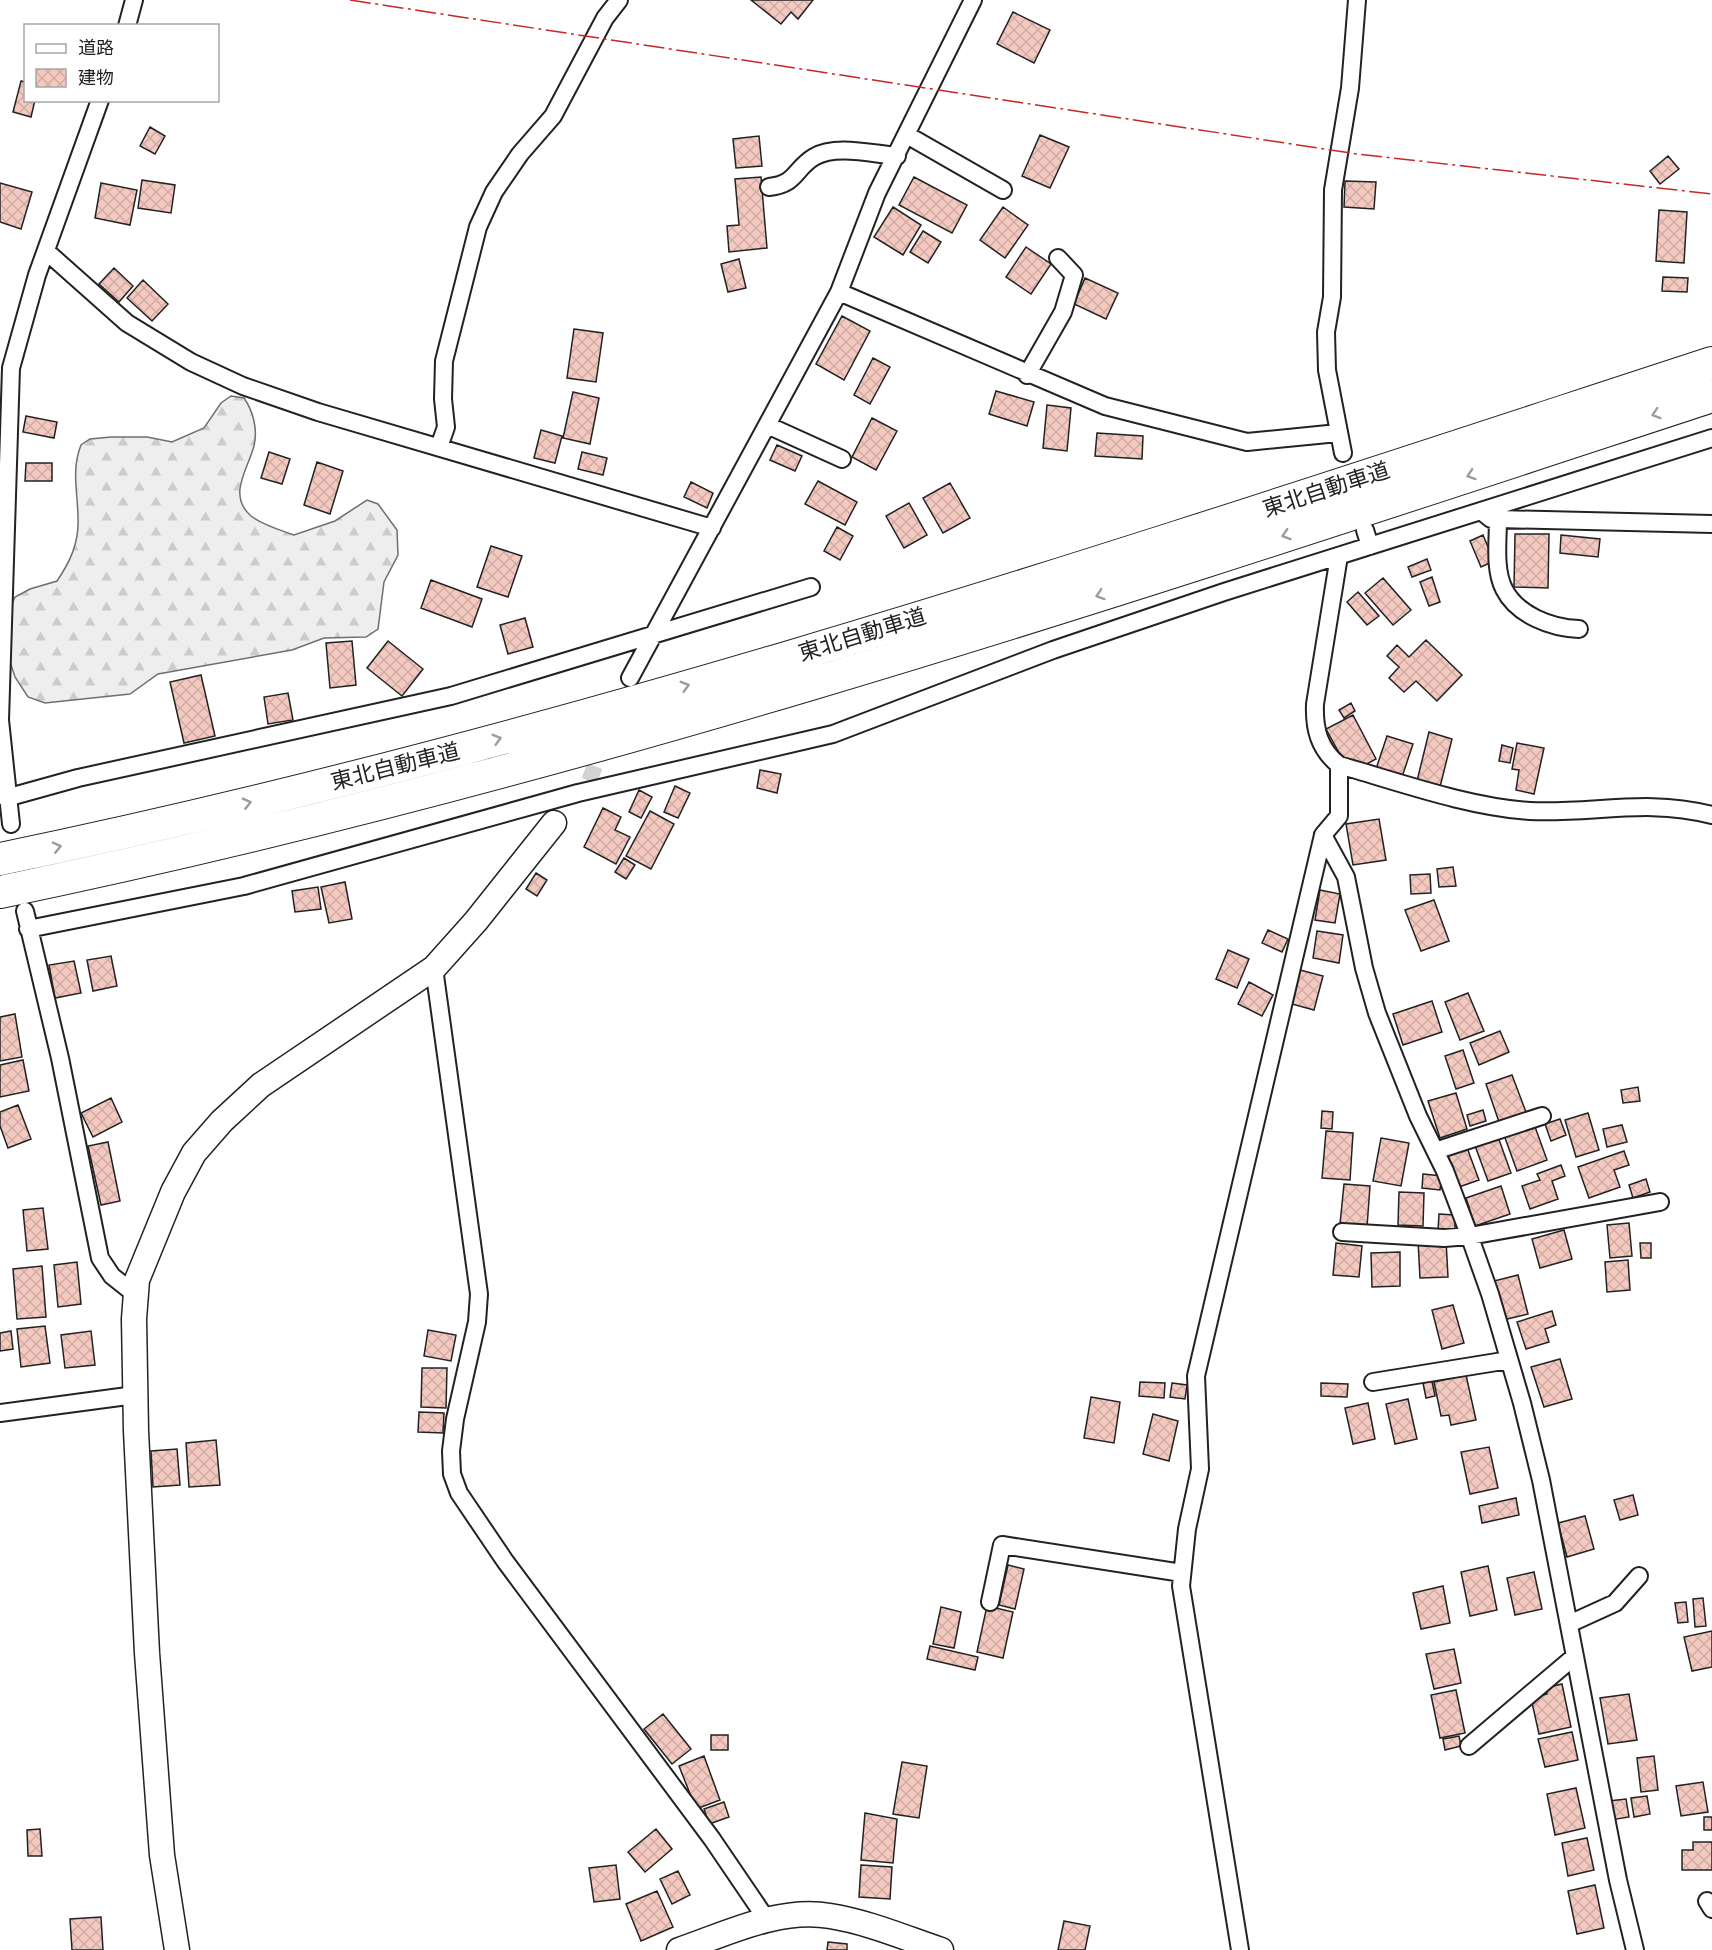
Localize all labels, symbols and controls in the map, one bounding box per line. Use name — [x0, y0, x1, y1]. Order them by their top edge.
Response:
legend — [24, 24, 219, 102]
text: 道路 — [78, 38, 114, 59]
text: 建物 — [78, 68, 114, 89]
one-way arrow — [1651, 407, 1662, 420]
street label: 東北自動車道 — [1260, 457, 1393, 524]
one-way arrow — [1466, 468, 1477, 480]
one-way arrow — [1281, 528, 1292, 541]
one-way arrow — [1095, 588, 1106, 600]
street label: 東北自動車道 — [795, 603, 930, 668]
one-way arrow — [679, 681, 690, 693]
one-way arrow — [491, 734, 502, 746]
street label: 東北自動車道 — [328, 738, 463, 797]
one-way arrow — [242, 797, 252, 810]
one-way arrow — [52, 841, 62, 854]

